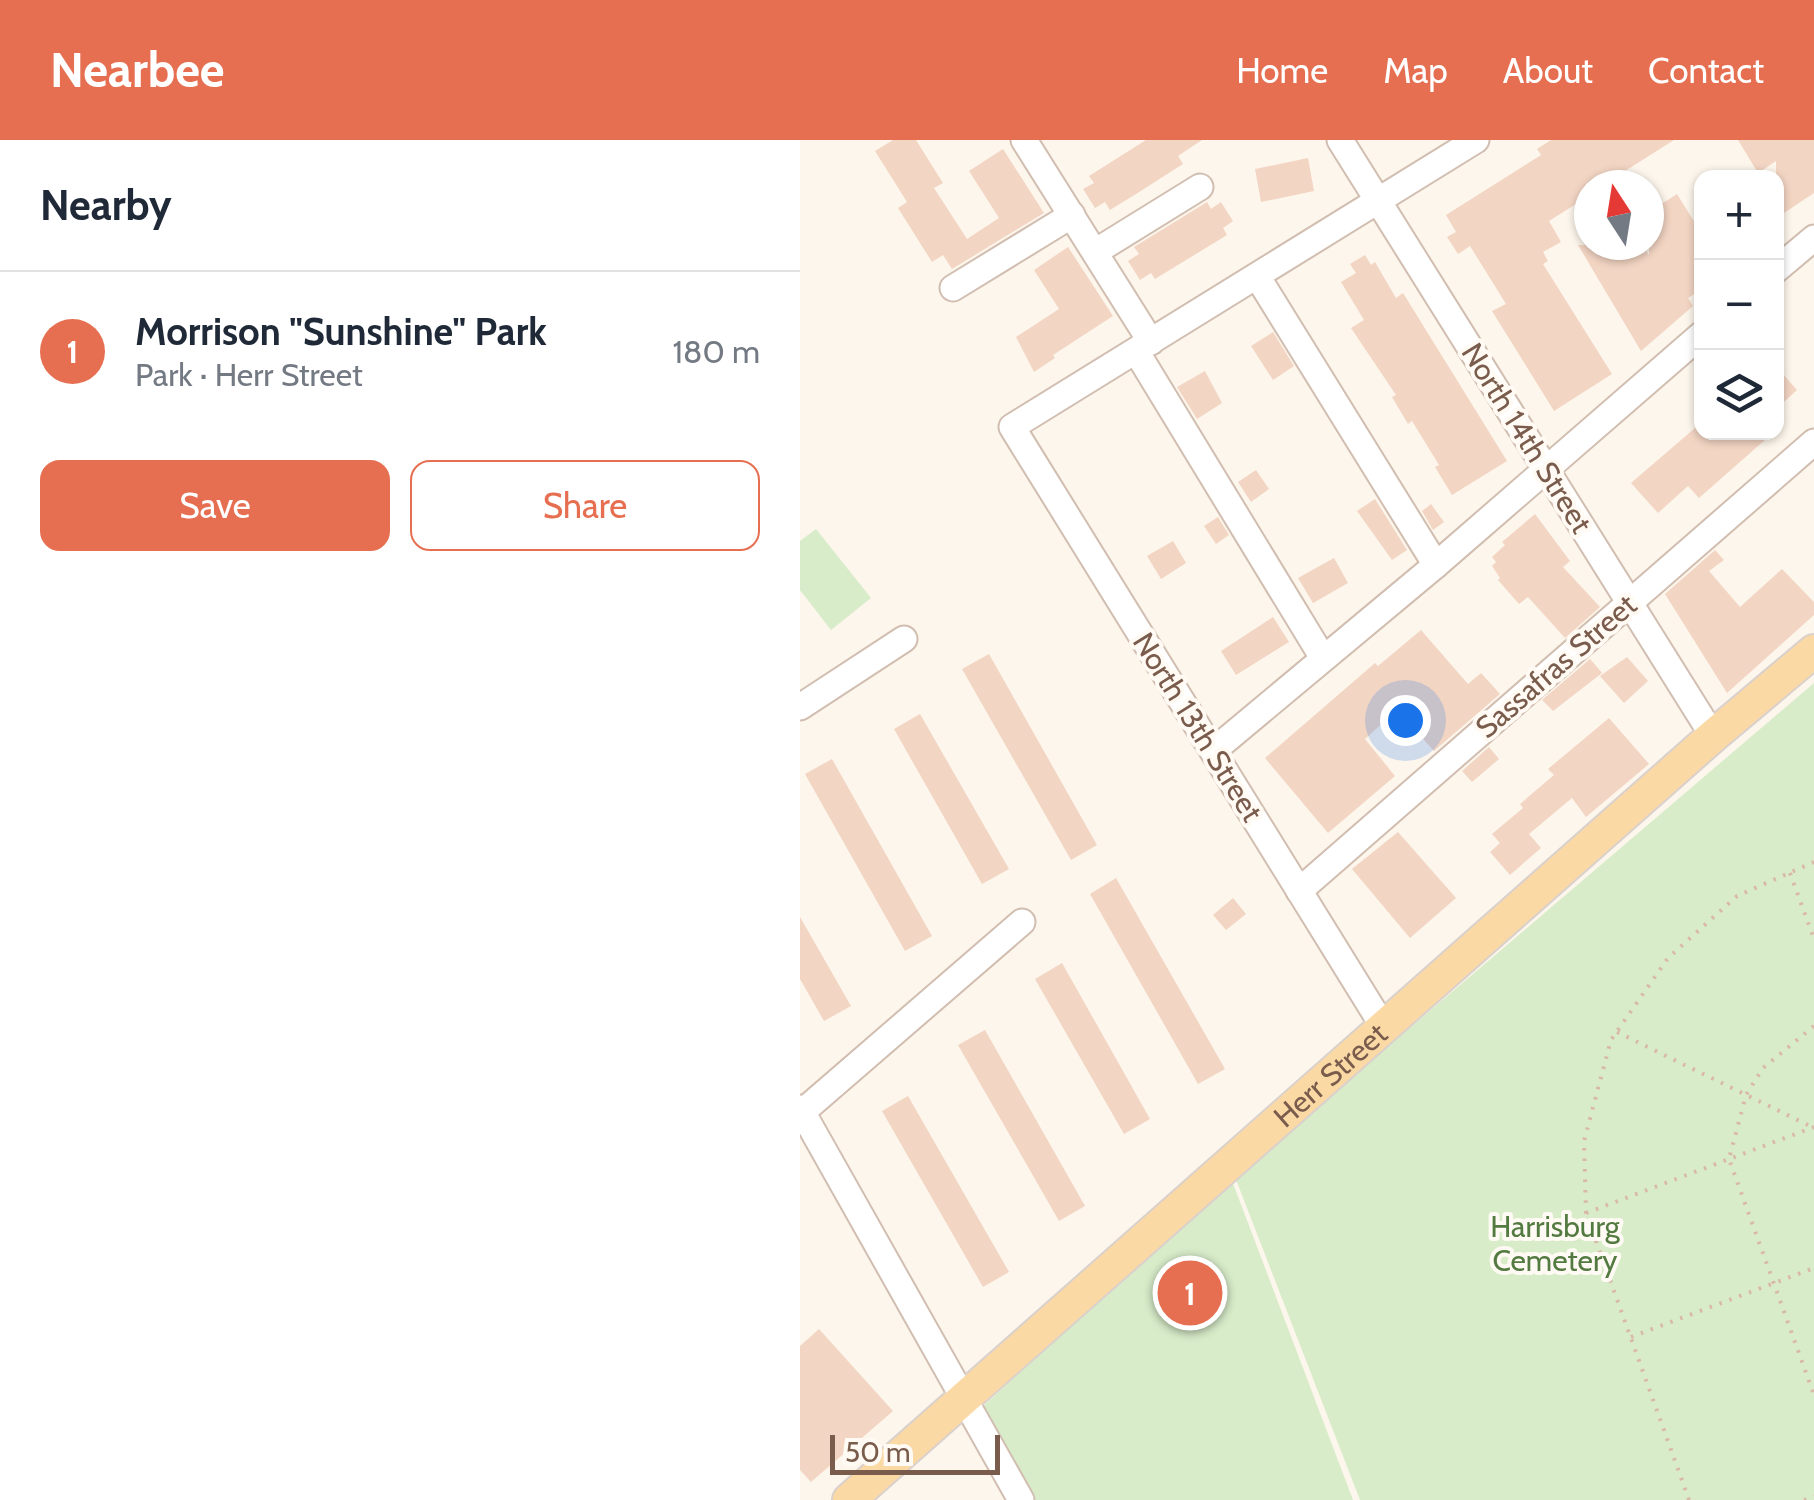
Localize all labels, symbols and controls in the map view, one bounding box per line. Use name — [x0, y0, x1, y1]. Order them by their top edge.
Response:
text: Nearbee — [50, 41, 225, 99]
text: Home — [1236, 49, 1328, 92]
text: Map — [1383, 49, 1448, 92]
text: About — [1503, 49, 1593, 92]
text: Contact — [1648, 49, 1764, 92]
north arrow — [1574, 170, 1664, 260]
map controls — [1694, 170, 1784, 440]
button: + — [1694, 170, 1784, 260]
text: Nearby — [40, 179, 172, 231]
button: − — [1694, 260, 1784, 350]
text: Morrison "Sunshine" Park — [135, 308, 547, 355]
text: 1 — [67, 332, 78, 371]
text: 180 m — [673, 332, 760, 371]
street label: North 14th Street — [1454, 336, 1600, 540]
button: layers — [1694, 350, 1784, 440]
text: Park · Herr Street — [135, 355, 363, 394]
button: Save — [40, 460, 390, 551]
button: Share — [410, 460, 760, 551]
street label: Sassafras Street — [1468, 586, 1644, 746]
street label: North 13th Street — [1125, 626, 1271, 828]
your location — [1380, 695, 1431, 746]
street label: Herr Street — [1266, 1015, 1394, 1135]
park label: Harrisburg Cemetery — [1490, 1208, 1621, 1279]
pin: 1 — [1158, 1256, 1222, 1330]
scale bar — [830, 1430, 1000, 1474]
text: 50 m — [845, 1435, 911, 1469]

